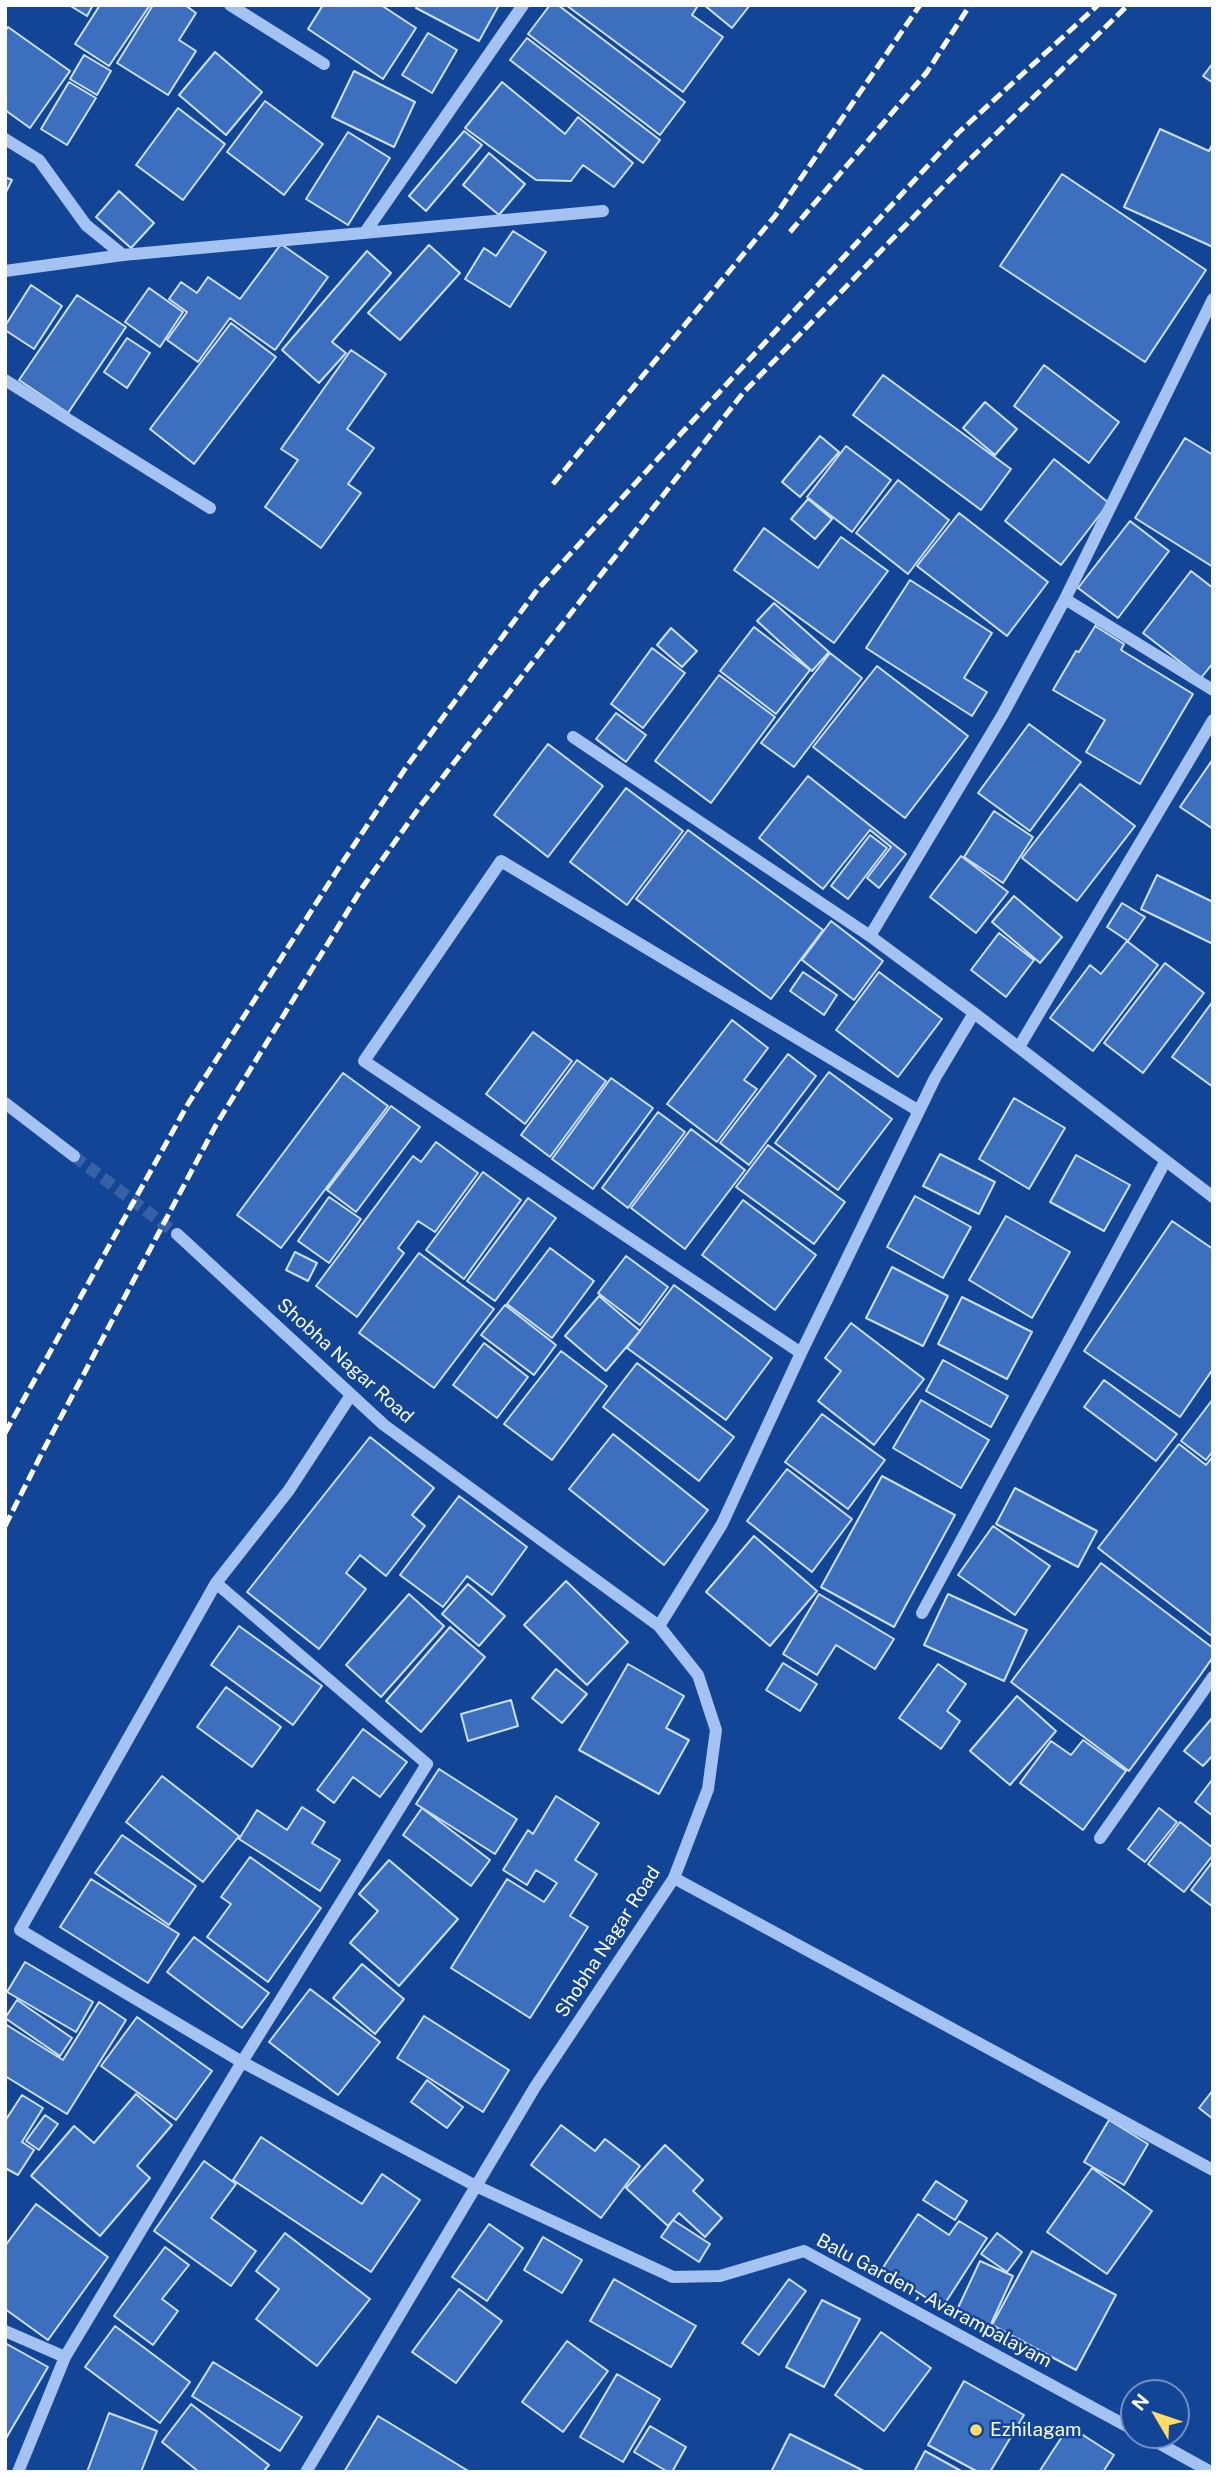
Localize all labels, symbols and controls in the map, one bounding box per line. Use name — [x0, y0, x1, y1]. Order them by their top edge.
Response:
street label: Shobha Nagar Road — [272, 1294, 418, 1428]
street label: Shobha Nagar Road — [551, 1862, 665, 2022]
street label: Balu Garden , Avarampalayam — [812, 2229, 1056, 2373]
north arrow — [1120, 2379, 1190, 2449]
text: N — [1127, 2389, 1153, 2415]
place label: Ezhilagam — [990, 2419, 1081, 2441]
marker: Ezhilagam — [968, 2422, 984, 2438]

